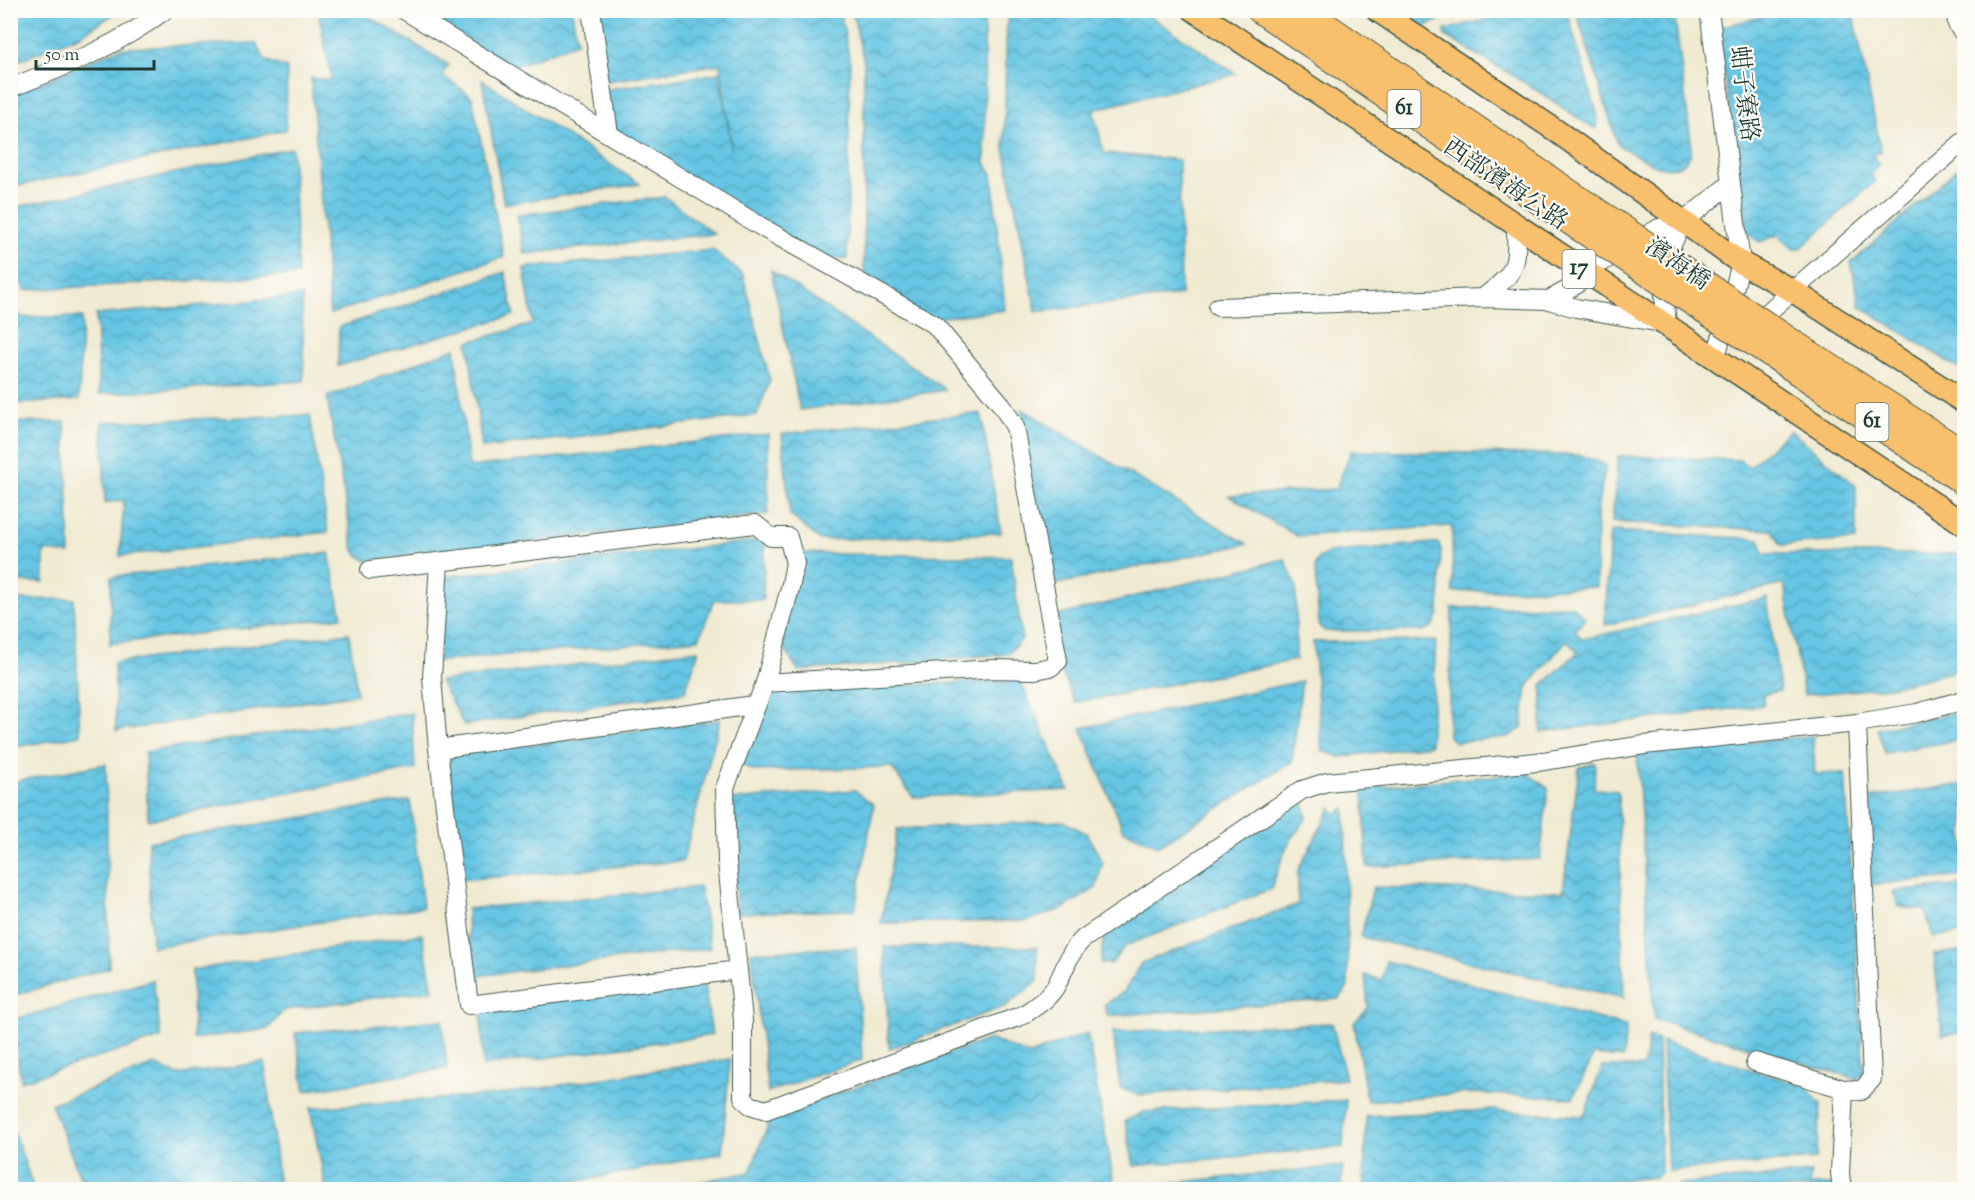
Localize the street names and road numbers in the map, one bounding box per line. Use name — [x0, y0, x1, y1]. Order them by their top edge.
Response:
street label: 蚶子寮路 — [1720, 44, 1766, 144]
road number: 61 — [1388, 90, 1420, 128]
street label: 西部濱海公路 — [1436, 131, 1574, 239]
street label: 濱海橋 — [1638, 231, 1716, 299]
road number: 17 — [1562, 250, 1596, 288]
road number: 61 — [1856, 403, 1888, 441]

